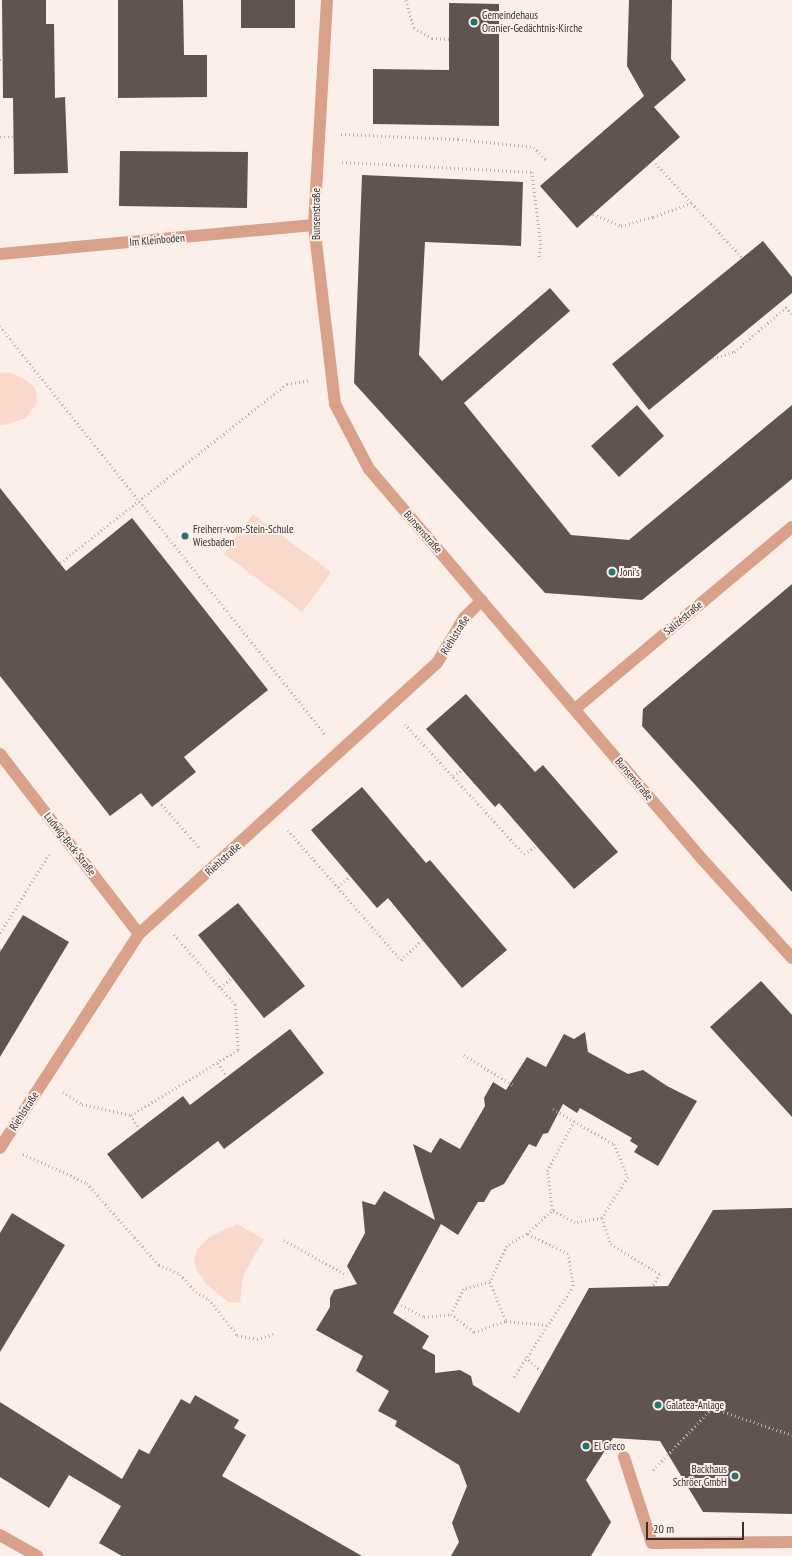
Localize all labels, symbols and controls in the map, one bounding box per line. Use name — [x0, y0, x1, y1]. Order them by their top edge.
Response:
place label: Gemeindehaus Oranier-Gedächtnis-Kirche — [482, 9, 583, 35]
marker: Gemeindehaus Oranier-Gedächtnis-Kirche — [469, 17, 479, 27]
street label: Bunsenstraße — [309, 188, 323, 240]
street label: Im Kleinboden — [129, 231, 185, 249]
street label: Bunsenstraße — [401, 508, 445, 556]
place label: Freiherr-vom-Stein-Schule Wiesbaden — [193, 523, 293, 549]
marker: Freiherr-vom-Stein-Schule Wiesbaden — [180, 531, 190, 541]
place label: Joni's — [620, 565, 640, 579]
marker: Joni's — [607, 567, 617, 577]
street label: Salizéstraße — [661, 598, 705, 638]
street label: Riehlstraße — [438, 613, 472, 657]
street label: Bunsenstraße — [612, 755, 656, 803]
street label: Ludwig-Beck-Straße — [41, 810, 99, 878]
street label: Riehlstraße — [202, 839, 244, 879]
street label: Riehlstraße — [7, 1089, 41, 1133]
place label: Galatea-Anlage — [666, 1398, 724, 1412]
marker: Galatea-Anlage — [653, 1400, 663, 1410]
place label: El Greco — [594, 1439, 625, 1453]
marker: El Greco — [581, 1441, 591, 1451]
place label: Backhaus Schröer GmbH — [673, 1463, 727, 1489]
marker: Backhaus Schröer GmbH — [730, 1471, 740, 1481]
scale bar — [648, 1514, 746, 1540]
text: 20 m — [653, 1521, 674, 1536]

